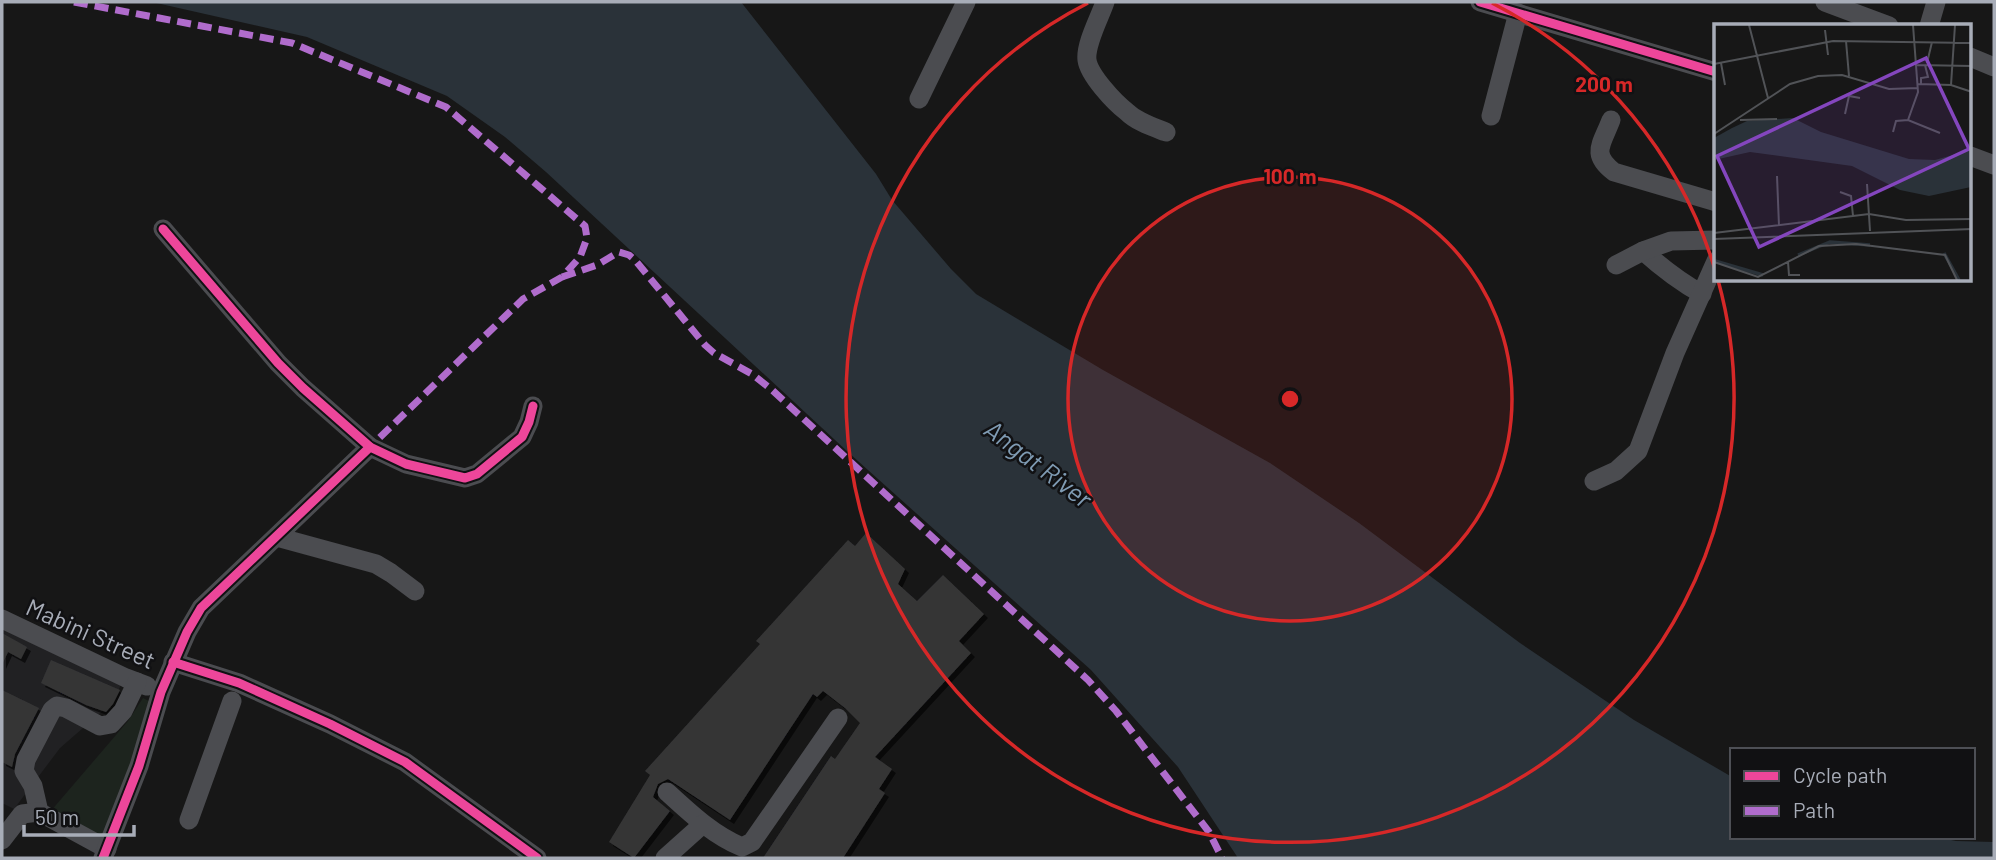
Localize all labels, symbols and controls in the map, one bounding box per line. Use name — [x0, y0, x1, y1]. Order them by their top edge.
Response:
inset map — [1714, 24, 1972, 282]
text: 200 m — [1575, 71, 1633, 96]
text: 100 m — [1263, 163, 1317, 188]
centre of rings — [1278, 387, 1302, 411]
water label: Angat River — [979, 413, 1099, 514]
street label: Mabini Street — [22, 592, 160, 674]
legend — [1730, 748, 1975, 839]
text: Cycle path — [1793, 762, 1887, 787]
scale bar — [24, 794, 135, 838]
text: Path — [1793, 797, 1835, 822]
text: 50 m — [35, 804, 79, 829]

